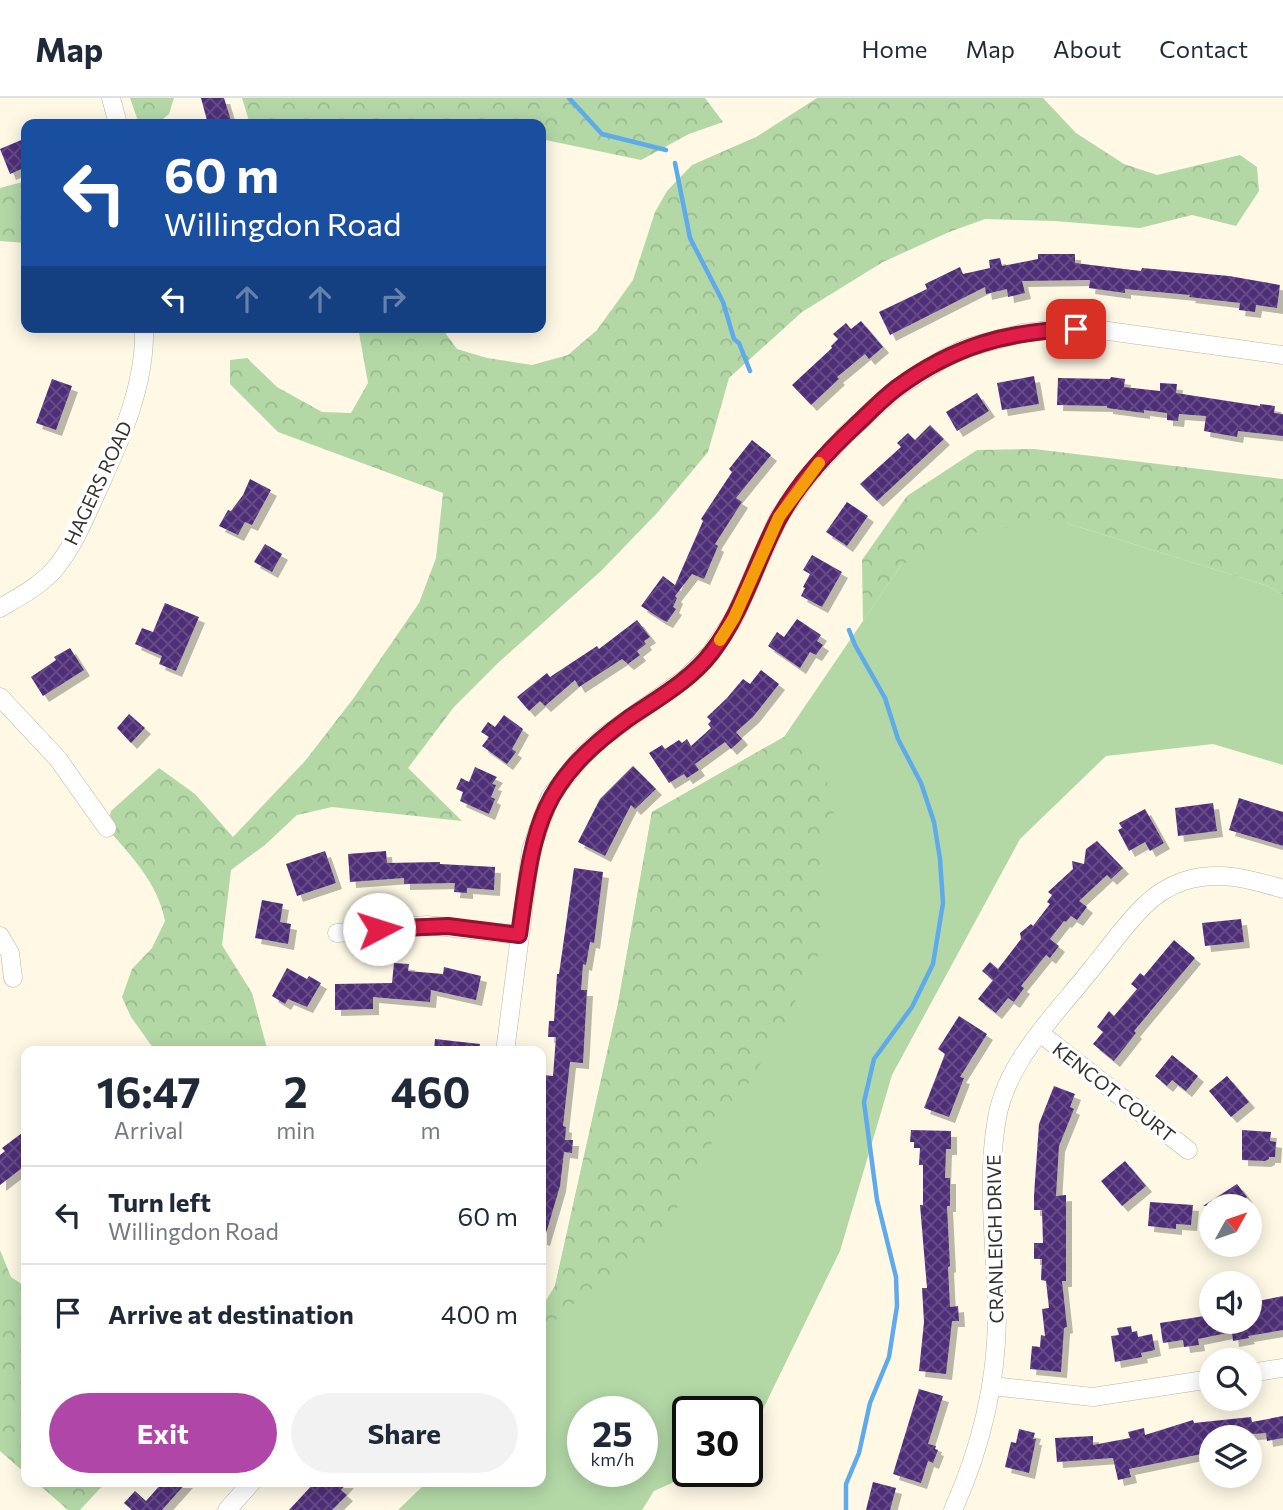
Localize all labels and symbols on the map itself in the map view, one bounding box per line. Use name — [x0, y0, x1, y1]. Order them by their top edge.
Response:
pin — [1046, 299, 1106, 359]
street label: HAGERS ROAD — [59, 417, 136, 548]
position arrow — [342, 892, 416, 966]
street label: KENCOT COURT — [1048, 1037, 1180, 1147]
street label: CRANLEIGH DRIVE — [982, 1154, 1007, 1324]
north arrow — [1199, 1194, 1262, 1256]
speed limit sign: 30 — [672, 1396, 763, 1487]

